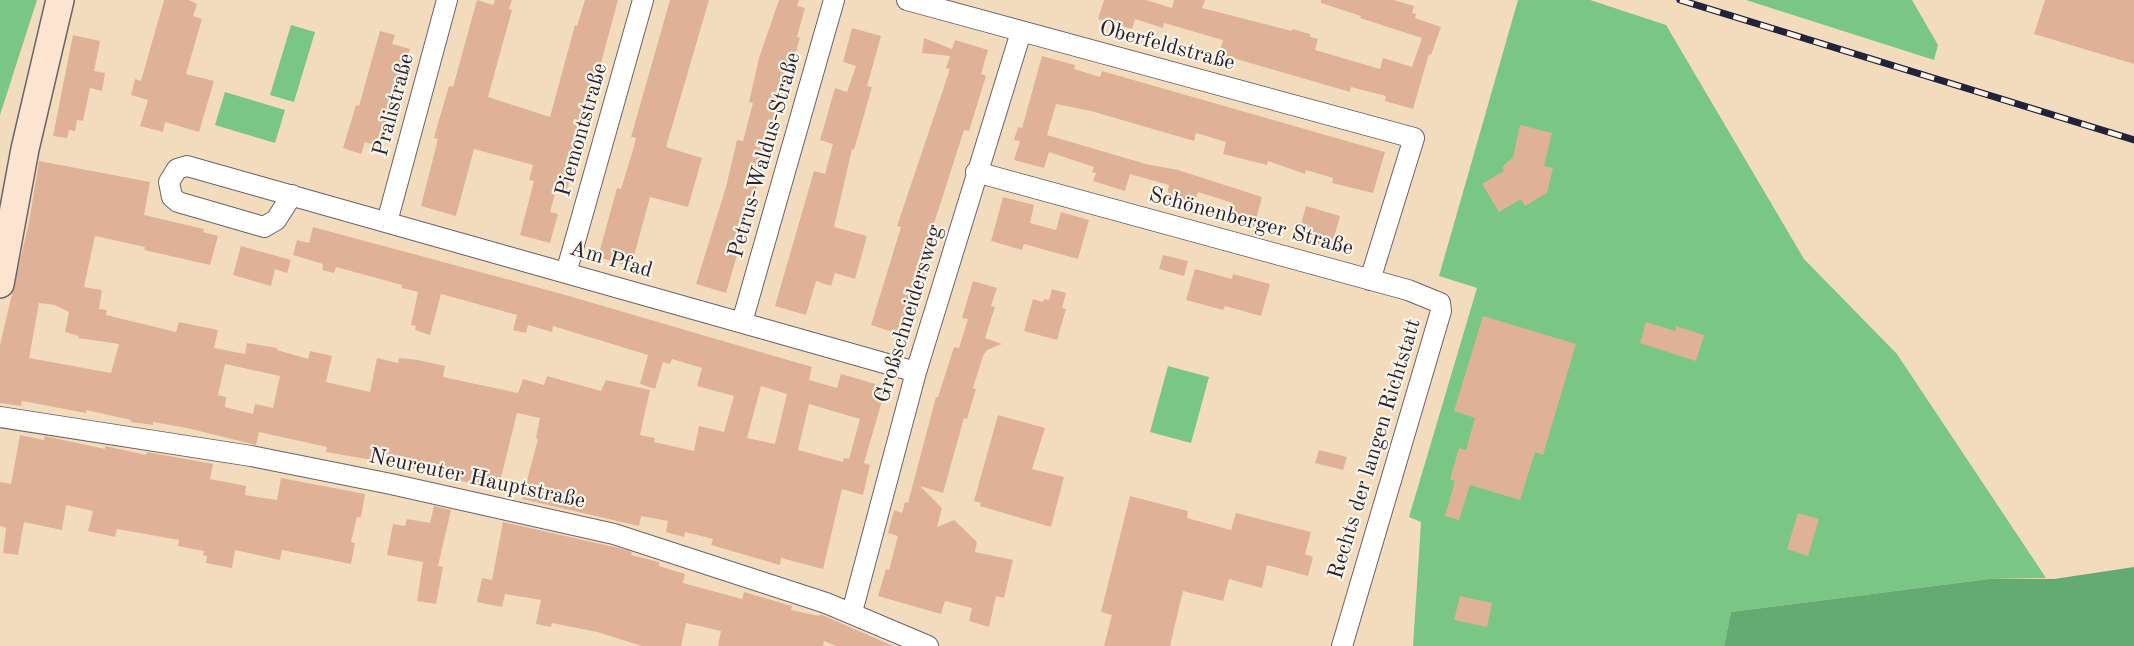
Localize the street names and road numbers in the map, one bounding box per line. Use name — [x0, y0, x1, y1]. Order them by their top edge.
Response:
street label: Oberfeldstraße — [1096, 15, 1238, 77]
street label: Petrus-Waldus-Straße — [723, 49, 807, 261]
street label: Pralistraße — [368, 51, 420, 159]
street label: Piemontstraße — [550, 60, 614, 200]
street label: Schönenberger Straße — [1146, 182, 1356, 262]
street label: Großschneidersweg — [869, 222, 949, 406]
street label: Am Pfad — [567, 236, 655, 284]
street label: Rechts der langen Richtstatt — [1323, 316, 1427, 582]
street label: Neureuter Hauptstraße — [366, 443, 588, 515]

